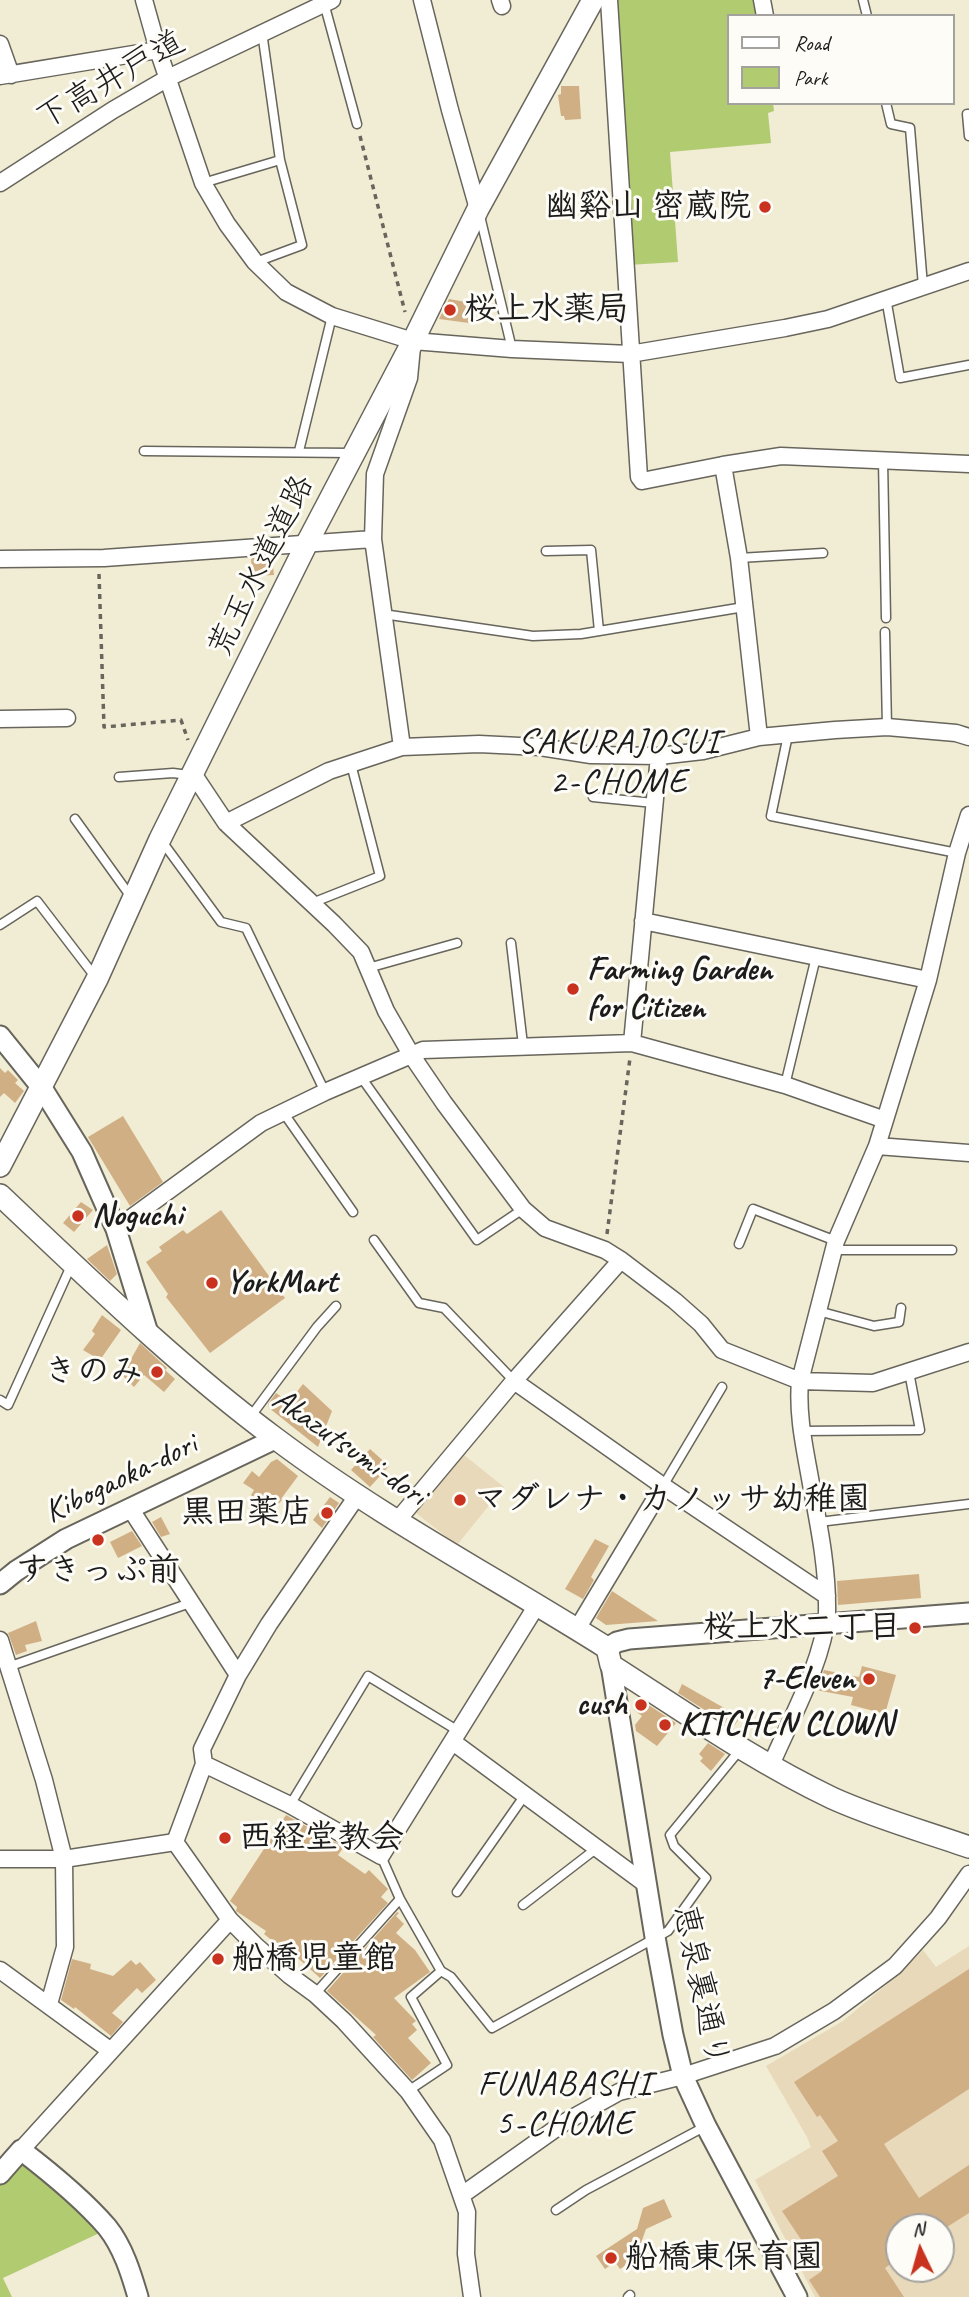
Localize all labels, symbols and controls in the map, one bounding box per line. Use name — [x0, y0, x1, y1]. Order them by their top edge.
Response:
legend — [727, 14, 955, 105]
street label: 下高井戸道 — [30, 23, 192, 139]
text: Road — [794, 30, 829, 56]
text: Park — [794, 65, 827, 91]
place label: 幽谿山 密蔵院 — [545, 187, 751, 227]
marker: 幽谿山 密蔵院 — [757, 199, 773, 215]
place label: 桜上水薬局 — [464, 290, 629, 330]
marker: 桜上水薬局 — [442, 302, 458, 318]
street label: 荒玉水道道路 — [201, 468, 323, 664]
district label: SAKURAJOSUI 2-CHOME — [520, 722, 718, 804]
place label: Farming Garden for Citizen — [587, 950, 772, 1028]
marker: Farming Garden for Citizen — [565, 981, 581, 997]
place label: Noguchi — [92, 1196, 182, 1236]
marker: Noguchi — [70, 1208, 86, 1224]
place label: YorkMart — [226, 1263, 337, 1303]
marker: YorkMart — [204, 1275, 220, 1291]
place label: きのみ — [44, 1352, 143, 1392]
marker: きのみ — [149, 1364, 165, 1380]
street label: Akazutsumi-dori — [264, 1380, 434, 1516]
street label: Kibogaoka-dori — [38, 1425, 204, 1533]
place label: マダレナ・カノッサ幼稚園 — [474, 1480, 870, 1520]
marker: マダレナ・カノッサ幼稚園 — [452, 1492, 468, 1508]
place label: 黒田薬店 — [181, 1493, 313, 1533]
marker: 黒田薬店 — [319, 1505, 335, 1521]
marker: すきっぷ前 — [90, 1532, 106, 1548]
place label: すきっぷ前 — [16, 1551, 180, 1591]
place label: 桜上水二丁目 — [703, 1608, 901, 1648]
marker: 桜上水二丁目 — [907, 1620, 923, 1636]
place label: 7-Eleven — [758, 1659, 855, 1699]
marker: 7-Eleven — [861, 1671, 877, 1687]
place label: cush — [576, 1685, 627, 1725]
marker: cush — [633, 1697, 649, 1713]
place label: KITCHEN CLOWN — [679, 1705, 893, 1745]
marker: KITCHEN CLOWN — [657, 1717, 673, 1733]
place label: 西経堂教会 — [239, 1818, 404, 1858]
marker: 西経堂教会 — [217, 1830, 233, 1846]
street label: 恵泉裏通り — [663, 1901, 737, 2071]
place label: 船橋児童館 — [232, 1939, 397, 1979]
marker: 船橋児童館 — [210, 1951, 226, 1967]
district label: FUNABASHI 5-CHOME — [479, 2064, 651, 2146]
north arrow — [885, 2213, 955, 2283]
text: N — [911, 2217, 925, 2242]
place label: 船橋東保育園 — [625, 2238, 823, 2278]
marker: 船橋東保育園 — [603, 2250, 619, 2266]

